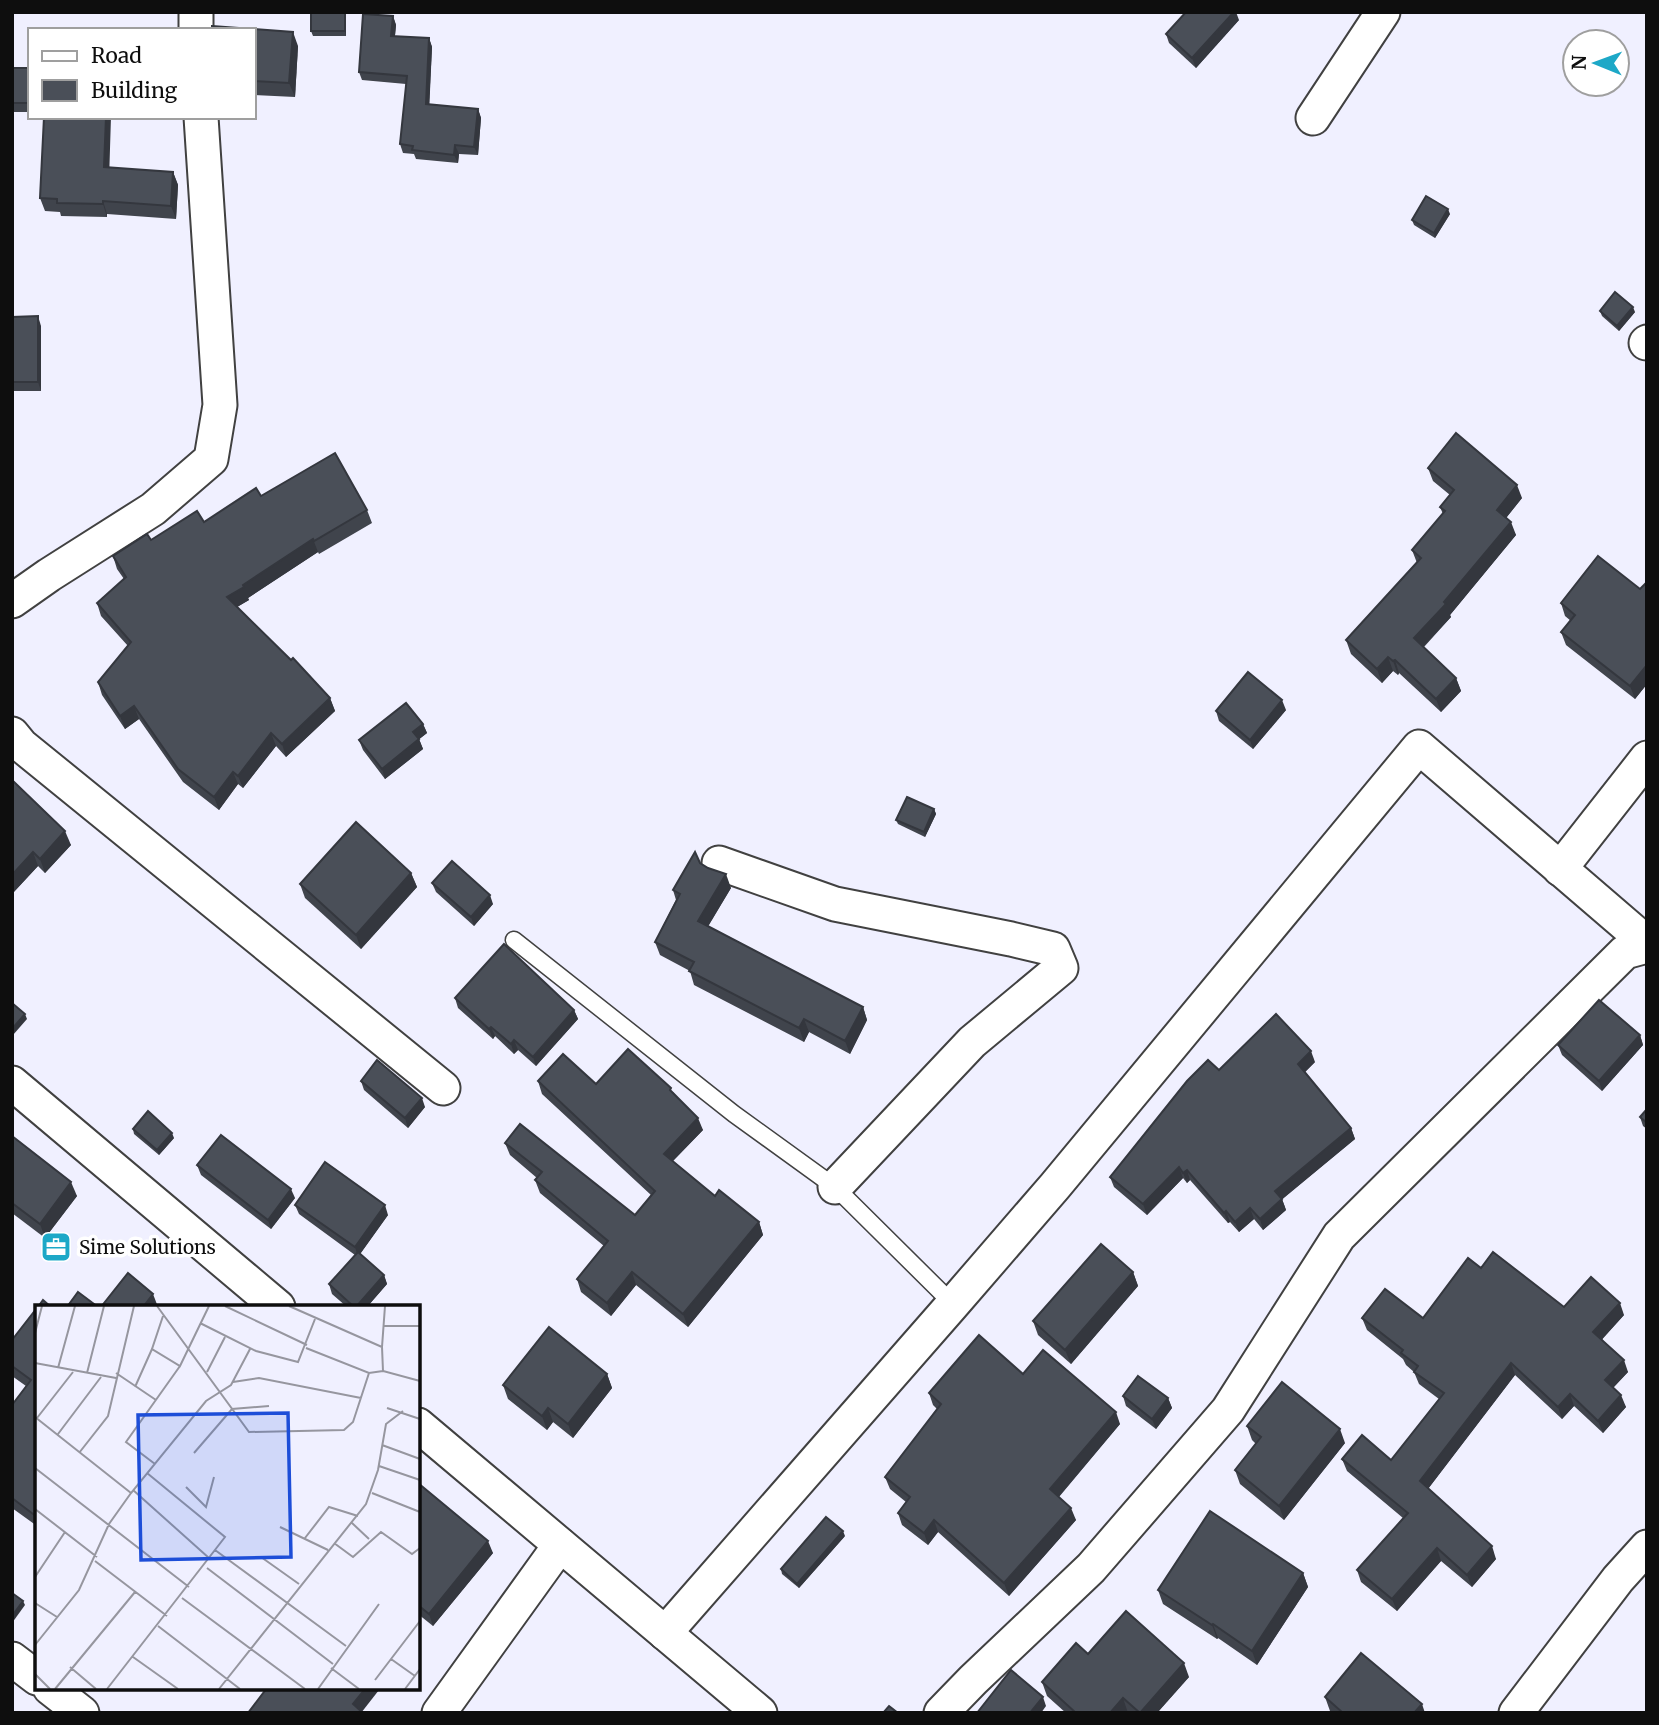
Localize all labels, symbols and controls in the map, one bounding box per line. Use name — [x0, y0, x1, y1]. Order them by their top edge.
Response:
legend — [28, 28, 256, 119]
north arrow — [1561, 28, 1631, 98]
text: Road — [91, 42, 142, 69]
text: N — [1567, 55, 1591, 70]
text: Building — [91, 77, 178, 104]
office icon: Sime Solutions — [39, 1230, 73, 1264]
place label: Sime Solutions — [79, 1235, 216, 1259]
inset map — [35, 1305, 420, 1690]

